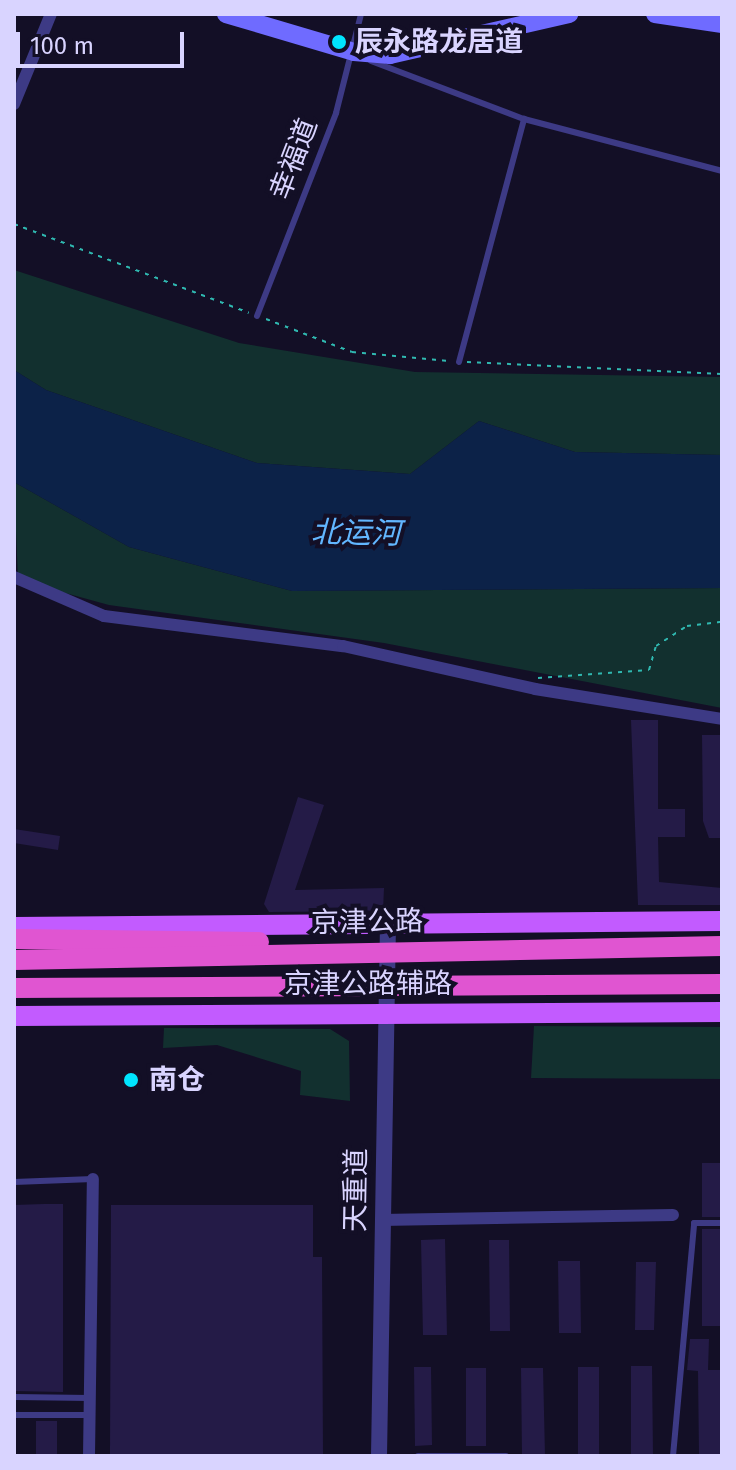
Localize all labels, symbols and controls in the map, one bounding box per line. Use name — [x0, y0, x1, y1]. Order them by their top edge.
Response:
scale bar — [20, 16, 188, 66]
place label: 辰永路龙居道 — [355, 25, 523, 59]
text: 100 m — [30, 32, 94, 60]
marker: 辰永路龙居道 — [330, 33, 348, 51]
street label: 幸福道 — [263, 114, 325, 204]
water label: 北运河 — [311, 514, 401, 552]
street label: 京津公路 — [311, 904, 423, 940]
street label: 京津公路辅路 — [284, 967, 452, 1001]
place label: 南仓 — [149, 1063, 205, 1097]
marker: 南仓 — [120, 1069, 142, 1091]
street label: 天重道 — [338, 1148, 374, 1232]

